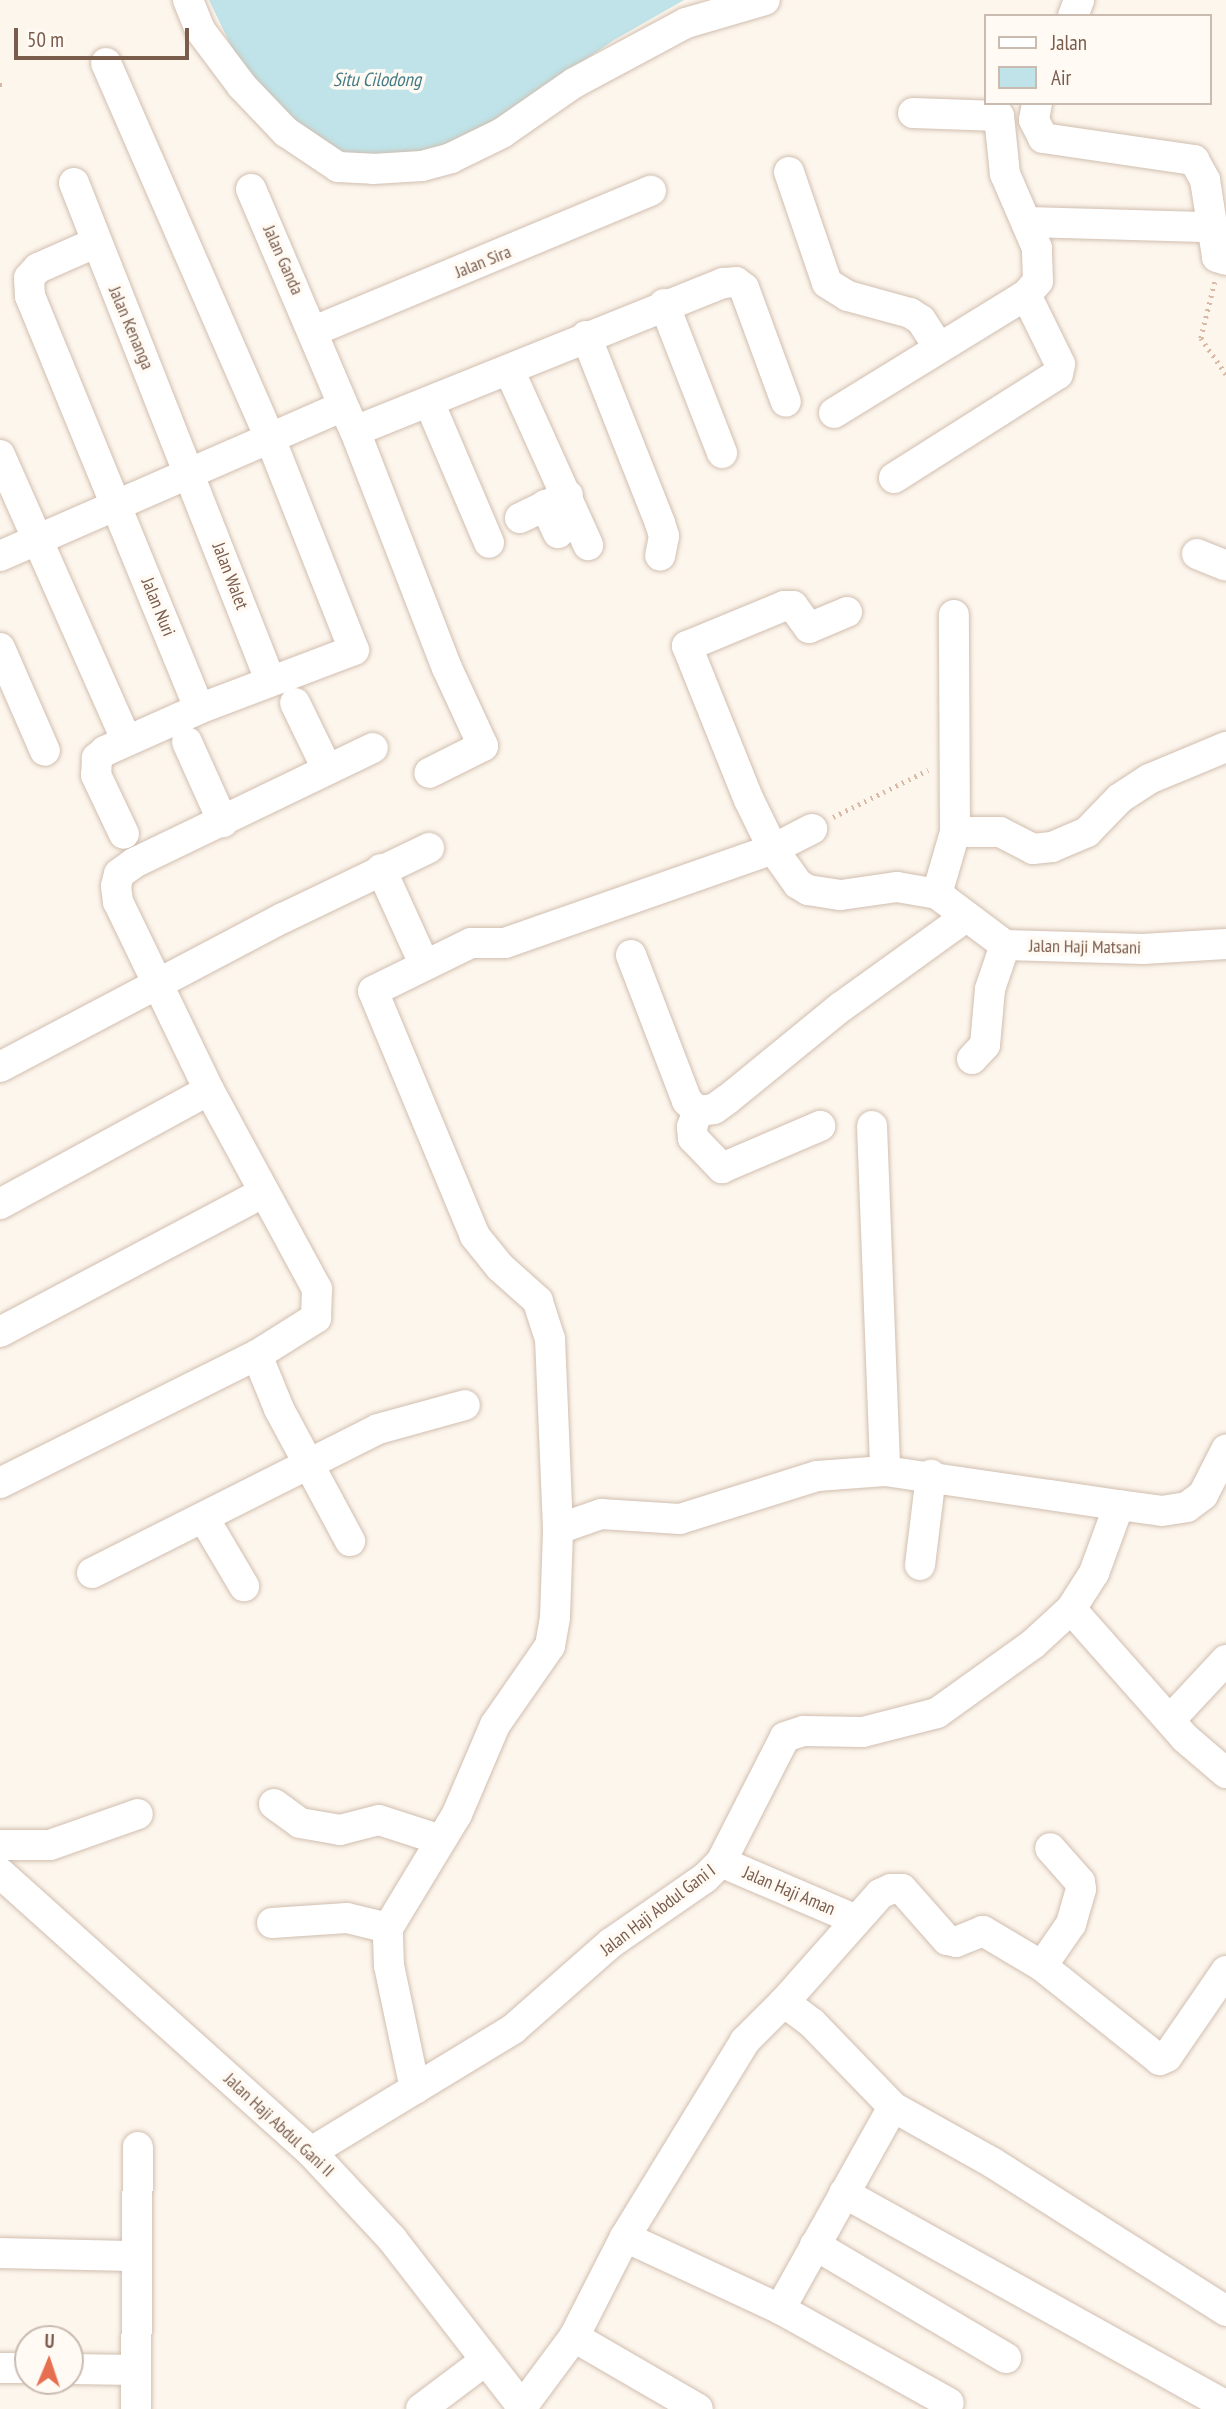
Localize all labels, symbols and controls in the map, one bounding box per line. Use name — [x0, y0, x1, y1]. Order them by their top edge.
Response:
scale bar — [18, 14, 192, 58]
legend — [984, 14, 1212, 105]
text: 50 m — [27, 26, 64, 53]
text: Jalan — [1051, 29, 1087, 56]
text: Air — [1051, 64, 1071, 91]
water label: Situ Cilodong — [333, 69, 421, 91]
street label: Jalan Ganda — [258, 222, 308, 298]
street label: Jalan Sira — [452, 241, 514, 283]
street label: Jalan Kenanga — [104, 283, 158, 373]
street label: Jalan Walet — [207, 539, 253, 613]
street label: Jalan Nuri — [137, 575, 179, 639]
street label: Jalan Haji Matsani — [1029, 935, 1141, 959]
street label: Jalan Haji Abdul Gani I — [596, 1860, 720, 1960]
street label: Jalan Haji Aman — [739, 1862, 839, 1920]
street label: Jalan Haji Abdul Gani II — [219, 2068, 339, 2182]
north arrow — [14, 2325, 84, 2395]
text: U — [44, 2329, 55, 2353]

